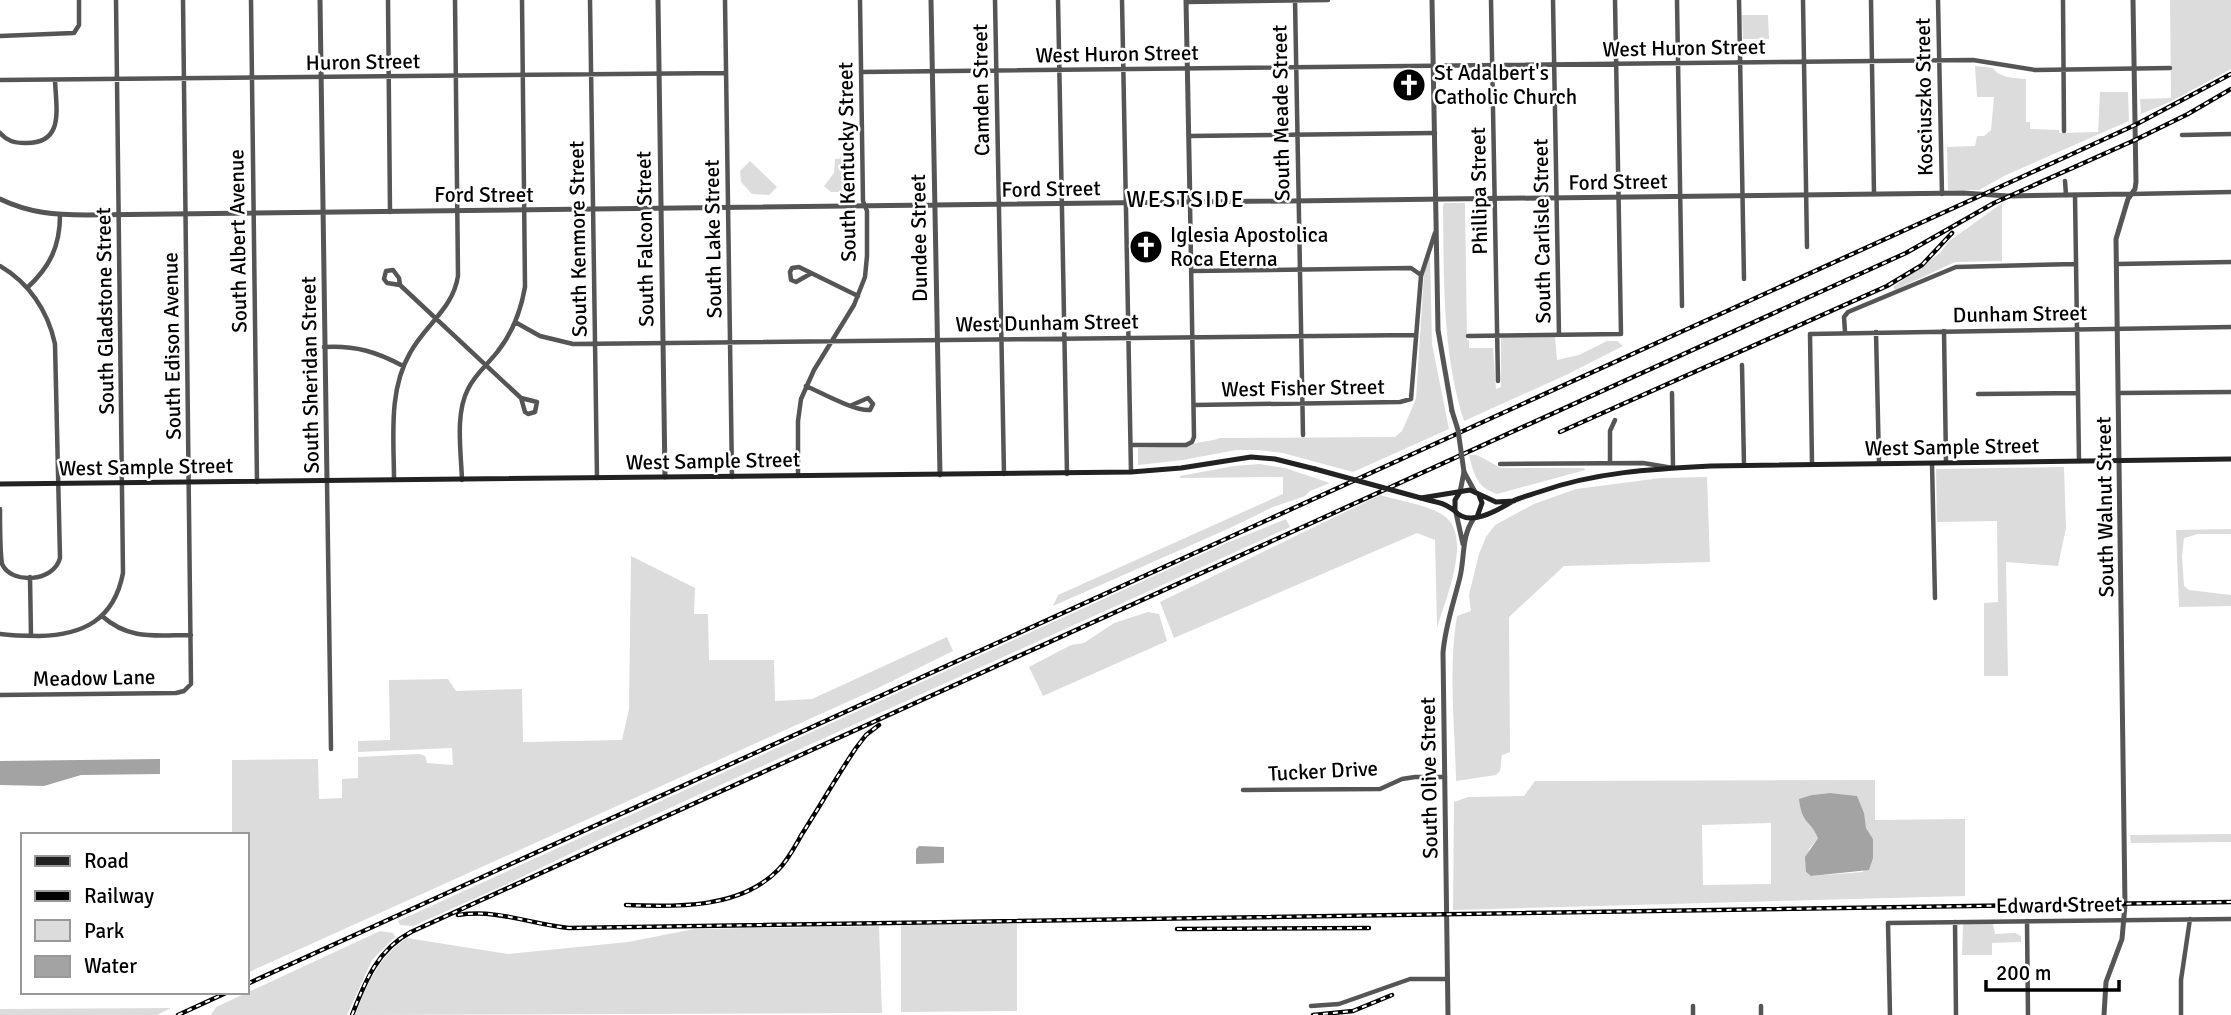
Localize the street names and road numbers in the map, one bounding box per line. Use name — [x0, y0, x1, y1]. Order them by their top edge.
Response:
street label: Kosciuszko Street — [1910, 18, 1938, 176]
street label: Camden Street — [967, 24, 995, 156]
street label: South Meade Street — [1266, 25, 1296, 201]
street label: West Huron Street — [1602, 34, 1766, 62]
street label: West Huron Street — [1035, 40, 1199, 68]
street label: Huron Street — [305, 48, 421, 76]
street label: South Kentucky Street — [832, 62, 862, 262]
street label: Phillipa Street — [1465, 127, 1493, 255]
street label: South Carlisle Street — [1527, 138, 1557, 324]
street label: South Kenmore Street — [563, 141, 593, 337]
street label: South Albert Avenue — [223, 149, 253, 333]
street label: South Falcon Street — [630, 151, 660, 327]
street label: South Lake Street — [699, 159, 727, 319]
street label: Ford Street — [1568, 168, 1668, 196]
street label: Dundee Street — [905, 174, 933, 302]
street label: Ford Street — [1001, 175, 1101, 203]
street label: Ford Street — [434, 182, 534, 208]
street label: South Gladstone Street — [90, 207, 120, 415]
street label: South Edison Avenue — [157, 252, 187, 440]
street label: South Sheridan Street — [295, 276, 325, 474]
street label: Dunham Street — [1952, 300, 2088, 328]
street label: West Dunham Street — [955, 308, 1139, 338]
street label: West Fisher Street — [1221, 374, 1385, 402]
street label: South Walnut Street — [2090, 416, 2120, 598]
street label: West Sample Street — [1864, 432, 2040, 462]
street label: West Sample Street — [625, 446, 801, 476]
street label: West Sample Street — [58, 452, 234, 482]
street label: Meadow Lane — [32, 664, 156, 692]
street label: South Olive Street — [1415, 697, 1443, 859]
street label: Tucker Drive — [1267, 755, 1379, 787]
street label: Edward Street — [1996, 891, 2122, 919]

